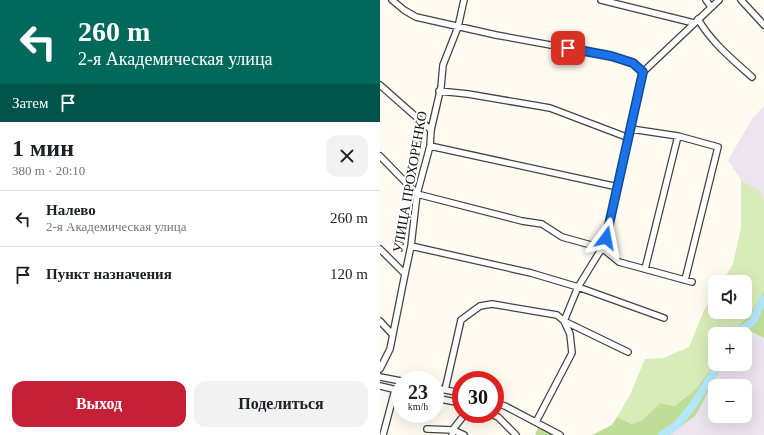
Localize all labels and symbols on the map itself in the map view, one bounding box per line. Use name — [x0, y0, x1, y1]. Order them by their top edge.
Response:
pin — [551, 31, 585, 65]
street label: УЛИЦА ПРОХОРЕНКО — [390, 110, 430, 254]
position arrow — [585, 217, 627, 259]
speed limit sign: 30 — [452, 371, 504, 423]

